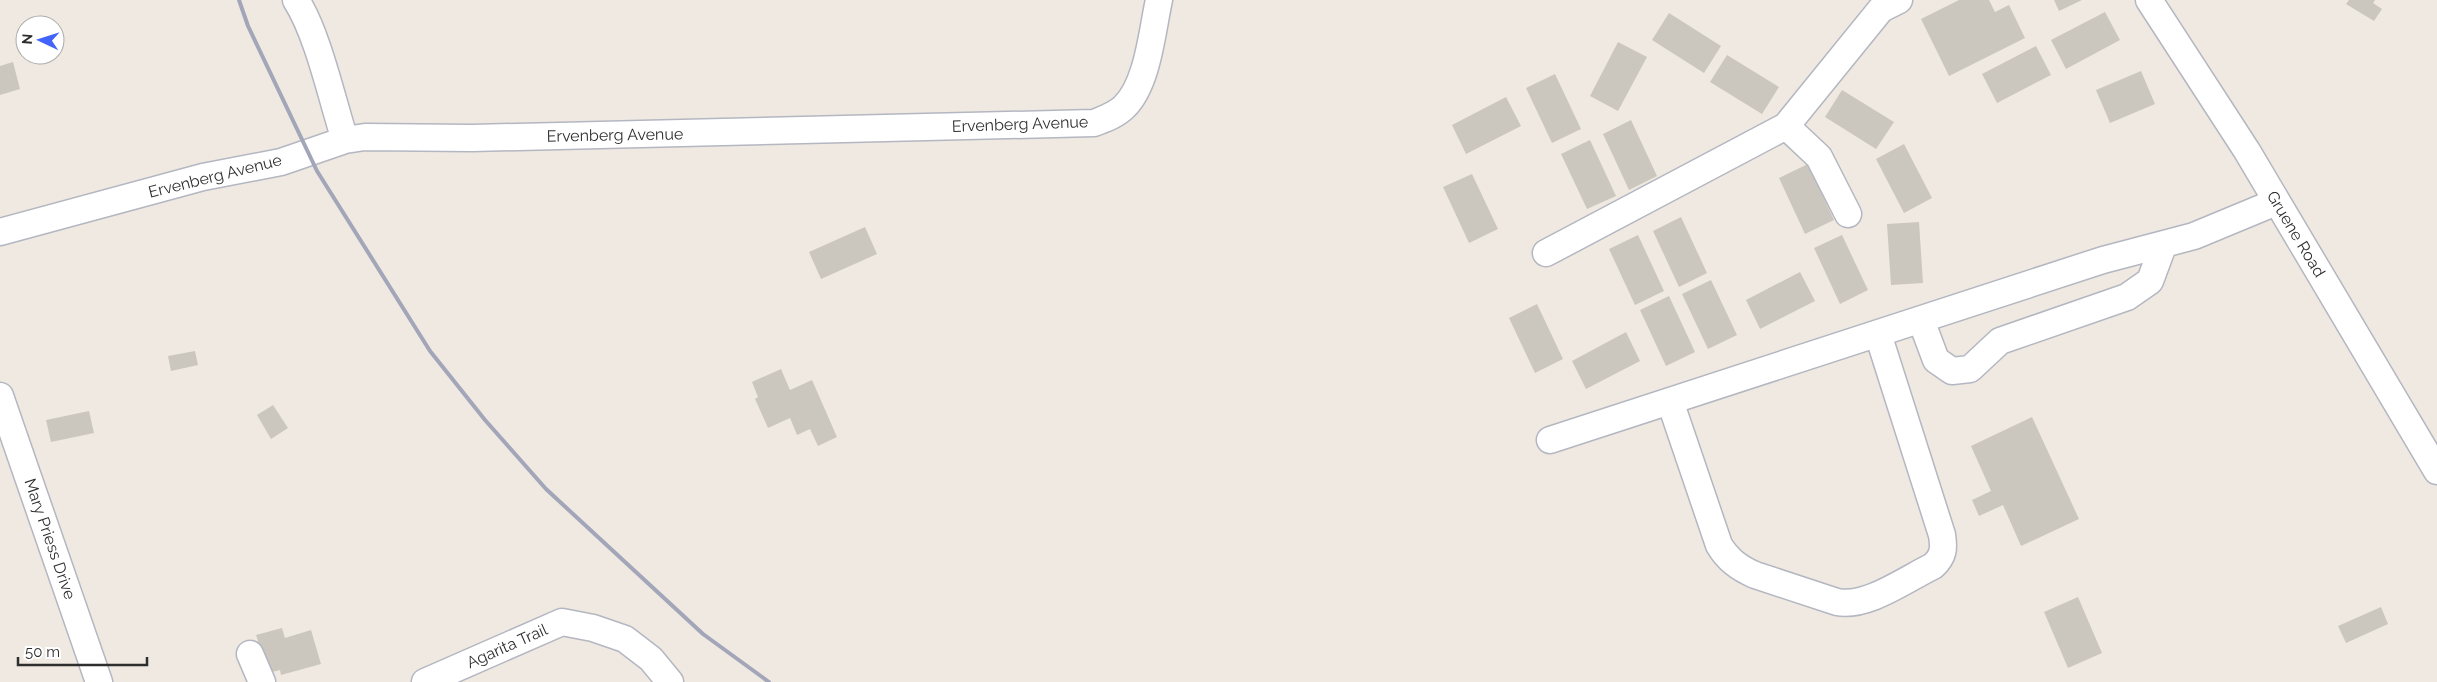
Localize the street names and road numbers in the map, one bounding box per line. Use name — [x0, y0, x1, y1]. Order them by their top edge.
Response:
street label: Ervenberg Avenue — [951, 112, 1089, 136]
street label: Ervenberg Avenue — [547, 124, 683, 146]
street label: Ervenberg Avenue — [146, 150, 284, 202]
street label: Gruene Road — [2263, 187, 2329, 281]
street label: Mary Priess Drive — [20, 476, 80, 602]
street label: Agarita Trail — [464, 619, 551, 672]

